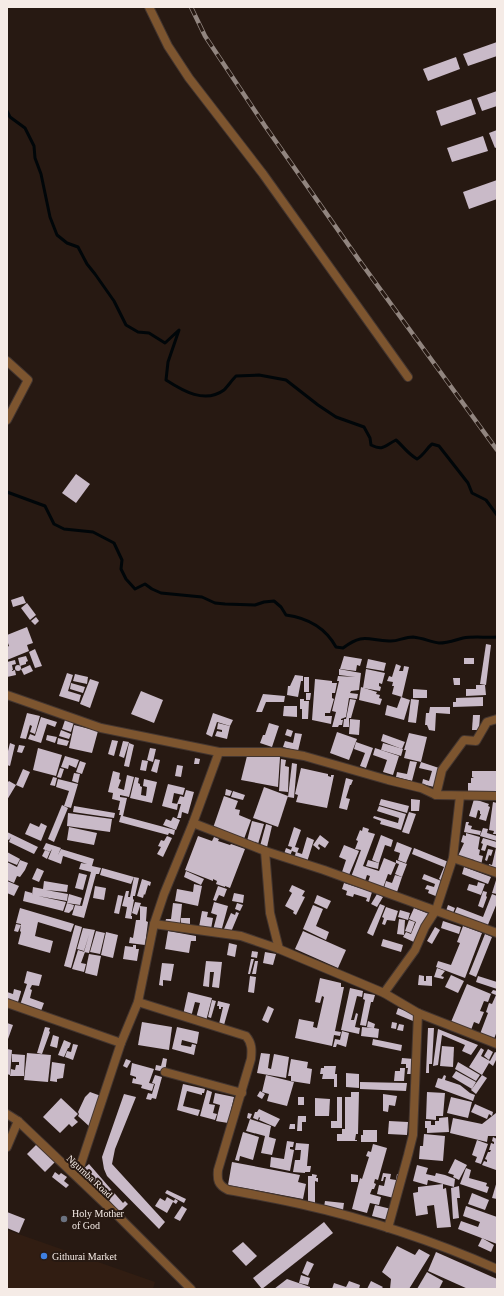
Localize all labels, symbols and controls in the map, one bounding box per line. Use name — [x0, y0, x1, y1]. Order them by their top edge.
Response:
street label: Ngumba Road — [65, 1153, 115, 1200]
place label: Holy Mother of God — [72, 1208, 125, 1231]
marker: Holy Mother of God — [59, 1214, 69, 1224]
marker: Githurai Market — [39, 1251, 49, 1261]
place label: Githurai Market — [52, 1251, 117, 1262]

